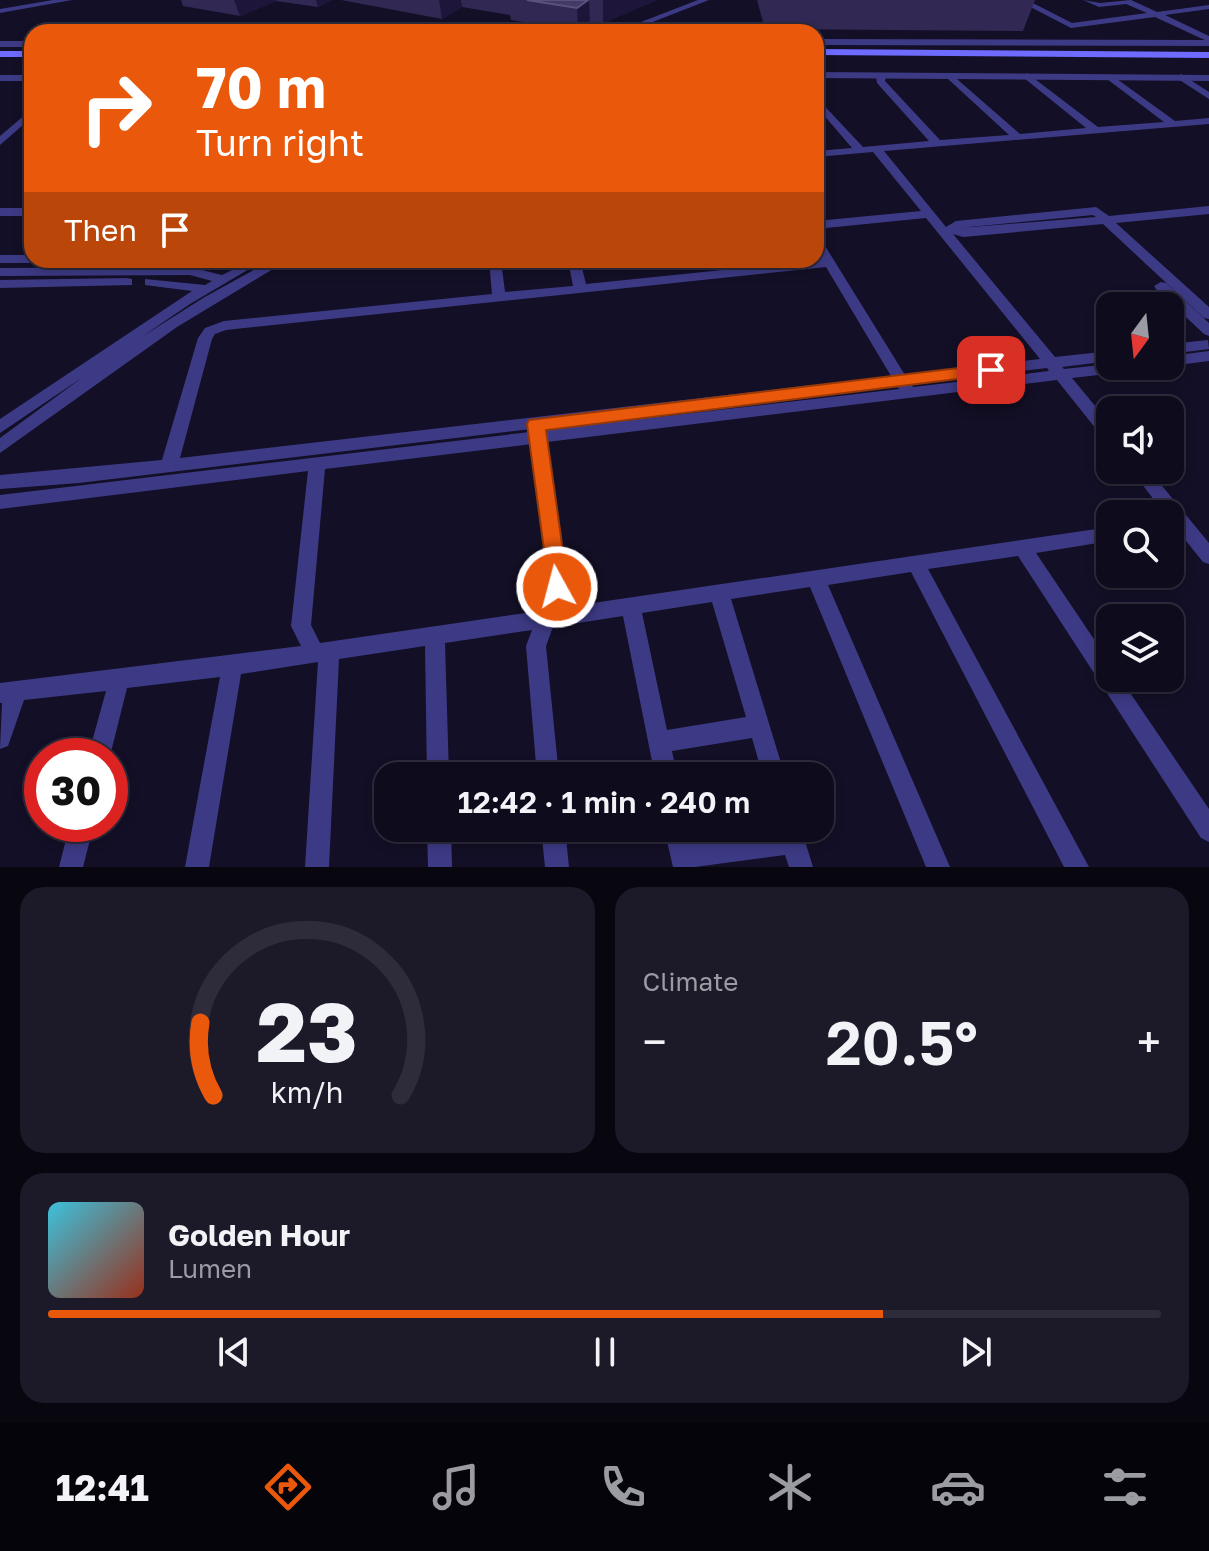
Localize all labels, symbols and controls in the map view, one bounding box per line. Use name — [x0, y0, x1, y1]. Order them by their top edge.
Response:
text: 70 m — [196, 53, 326, 120]
icon: right — [64, 56, 168, 160]
text: Turn right — [196, 121, 364, 164]
icon: arrive — [153, 208, 197, 252]
text: Then — [64, 212, 137, 248]
north arrow — [1096, 292, 1184, 380]
map controls — [1096, 292, 1184, 692]
pin — [957, 336, 1025, 404]
icon: arrive — [969, 348, 1013, 392]
button: sound — [1096, 396, 1184, 484]
button: search — [1096, 500, 1184, 588]
position arrow — [515, 545, 599, 629]
button: layers — [1096, 604, 1184, 692]
speed limit sign: 30 — [24, 738, 128, 842]
text: 12:42 · 1 min · 240 m — [458, 784, 750, 820]
text: Climate — [643, 966, 738, 997]
text: 23 — [257, 980, 358, 1080]
text: 20.5° — [826, 1006, 978, 1078]
text: − — [643, 1015, 667, 1068]
text: + — [1137, 1015, 1161, 1068]
text: km/h — [271, 1075, 344, 1109]
text: Golden Hour — [168, 1217, 350, 1253]
text: Lumen — [168, 1253, 252, 1284]
icon: previous — [212, 1330, 256, 1374]
icon: pause — [583, 1330, 627, 1374]
icon: next — [954, 1330, 998, 1374]
icon: directions — [260, 1459, 316, 1515]
icon: music — [428, 1459, 484, 1515]
icon: phone — [595, 1459, 651, 1515]
icon: climate — [762, 1459, 818, 1515]
icon: car — [930, 1459, 986, 1515]
icon: filters — [1097, 1459, 1153, 1515]
text: 12:41 — [56, 1466, 149, 1509]

